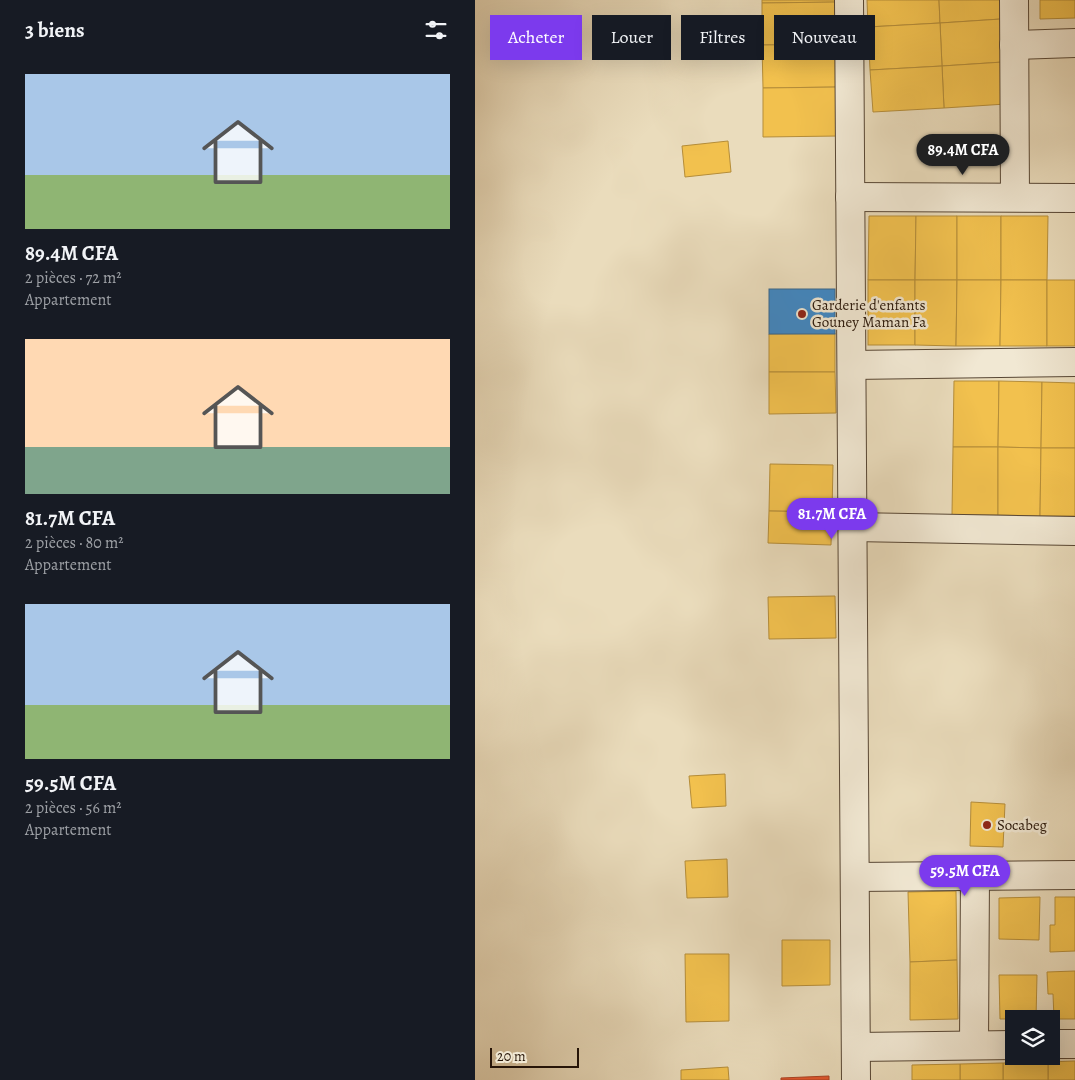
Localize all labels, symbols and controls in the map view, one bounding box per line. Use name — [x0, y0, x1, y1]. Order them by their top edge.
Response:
chip: Acheter — [490, 15, 582, 60]
chip: Louer — [592, 15, 671, 60]
chip: Filtres — [681, 15, 764, 60]
chip: Nouveau — [774, 15, 875, 60]
text: 3 biens — [25, 16, 85, 44]
icon: filters — [422, 16, 450, 44]
icon: home — [193, 107, 283, 197]
pin: 89.4M CFA — [906, 134, 1020, 176]
text: 89.4M CFA — [927, 139, 999, 161]
text: 89.4M CFA — [25, 239, 118, 267]
text: 2 pièces · 72 m² — [25, 267, 122, 289]
text: Appartement — [25, 289, 111, 311]
place label: Garderie d'enfants Gouney Maman Fa — [812, 295, 926, 332]
marker: Garderie d'enfants Gouney Maman Fa — [796, 308, 808, 320]
icon: home — [193, 372, 283, 462]
pin: 81.7M CFA — [775, 498, 889, 540]
text: 81.7M CFA — [798, 503, 866, 525]
text: 81.7M CFA — [25, 504, 115, 532]
text: 2 pièces · 80 m² — [25, 532, 124, 554]
text: Appartement — [25, 554, 111, 576]
icon: home — [193, 637, 283, 727]
text: 59.5M CFA — [25, 769, 116, 797]
text: 2 pièces · 56 m² — [25, 797, 122, 819]
place label: Socabeg — [997, 815, 1048, 835]
text: Appartement — [25, 819, 111, 841]
marker: Socabeg — [981, 819, 993, 831]
pin: 59.5M CFA — [908, 854, 1022, 897]
text: 59.5M CFA — [930, 860, 1000, 882]
map controls — [1005, 1010, 1060, 1065]
button: layers — [1005, 1010, 1060, 1065]
scale bar — [490, 1045, 579, 1068]
text: 20 m — [497, 1047, 526, 1066]

